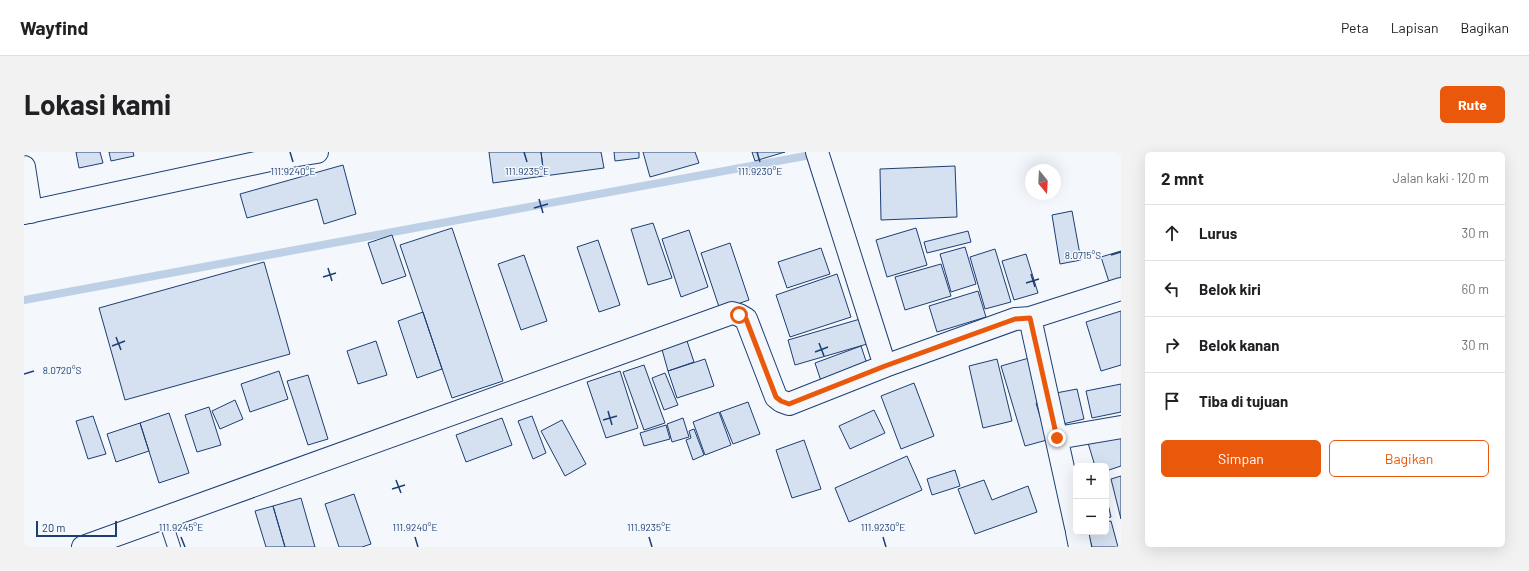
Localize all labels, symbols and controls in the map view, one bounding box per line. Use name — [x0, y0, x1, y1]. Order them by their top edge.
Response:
text: Wayfind — [20, 16, 88, 39]
text: Peta — [1341, 19, 1369, 36]
text: Lapisan — [1391, 19, 1439, 36]
text: Bagikan — [1461, 19, 1509, 36]
button: Rute — [1440, 86, 1505, 123]
text: Lokasi kami — [24, 87, 171, 121]
north arrow — [1025, 164, 1061, 200]
text: 111.9240°E — [271, 165, 315, 177]
text: 111.9235°E — [505, 165, 549, 177]
text: 111.9230°E — [738, 165, 782, 177]
text: 2 mnt — [1161, 168, 1204, 188]
text: Jalan kaki · 120 m — [1393, 170, 1489, 186]
icon: ahead — [1161, 222, 1183, 244]
text: Lurus — [1199, 224, 1237, 242]
text: 30 m — [1462, 225, 1489, 241]
text: 8.0715°S — [1065, 249, 1101, 261]
icon: left — [1161, 278, 1183, 300]
text: Belok kiri — [1199, 280, 1261, 298]
text: 60 m — [1462, 281, 1489, 297]
route start — [730, 306, 748, 324]
icon: right — [1161, 334, 1183, 356]
text: Belok kanan — [1199, 336, 1279, 354]
text: 30 m — [1462, 337, 1489, 353]
text: 8.0720°S — [43, 364, 81, 376]
icon: arrive — [1161, 390, 1183, 412]
text: Tiba di tujuan — [1199, 392, 1288, 410]
route end — [1048, 429, 1066, 447]
button: Simpan — [1161, 440, 1321, 477]
button: Bagikan — [1329, 440, 1489, 477]
map controls — [1073, 463, 1109, 535]
button: + — [1073, 463, 1109, 499]
button: − — [1073, 499, 1109, 535]
scale bar — [36, 519, 117, 538]
text: 20 m — [42, 521, 65, 534]
text: 111.9245°E — [159, 521, 203, 533]
text: 111.9240°E — [393, 521, 437, 533]
text: 111.9235°E — [627, 521, 671, 533]
text: 111.9230°E — [861, 521, 905, 533]

